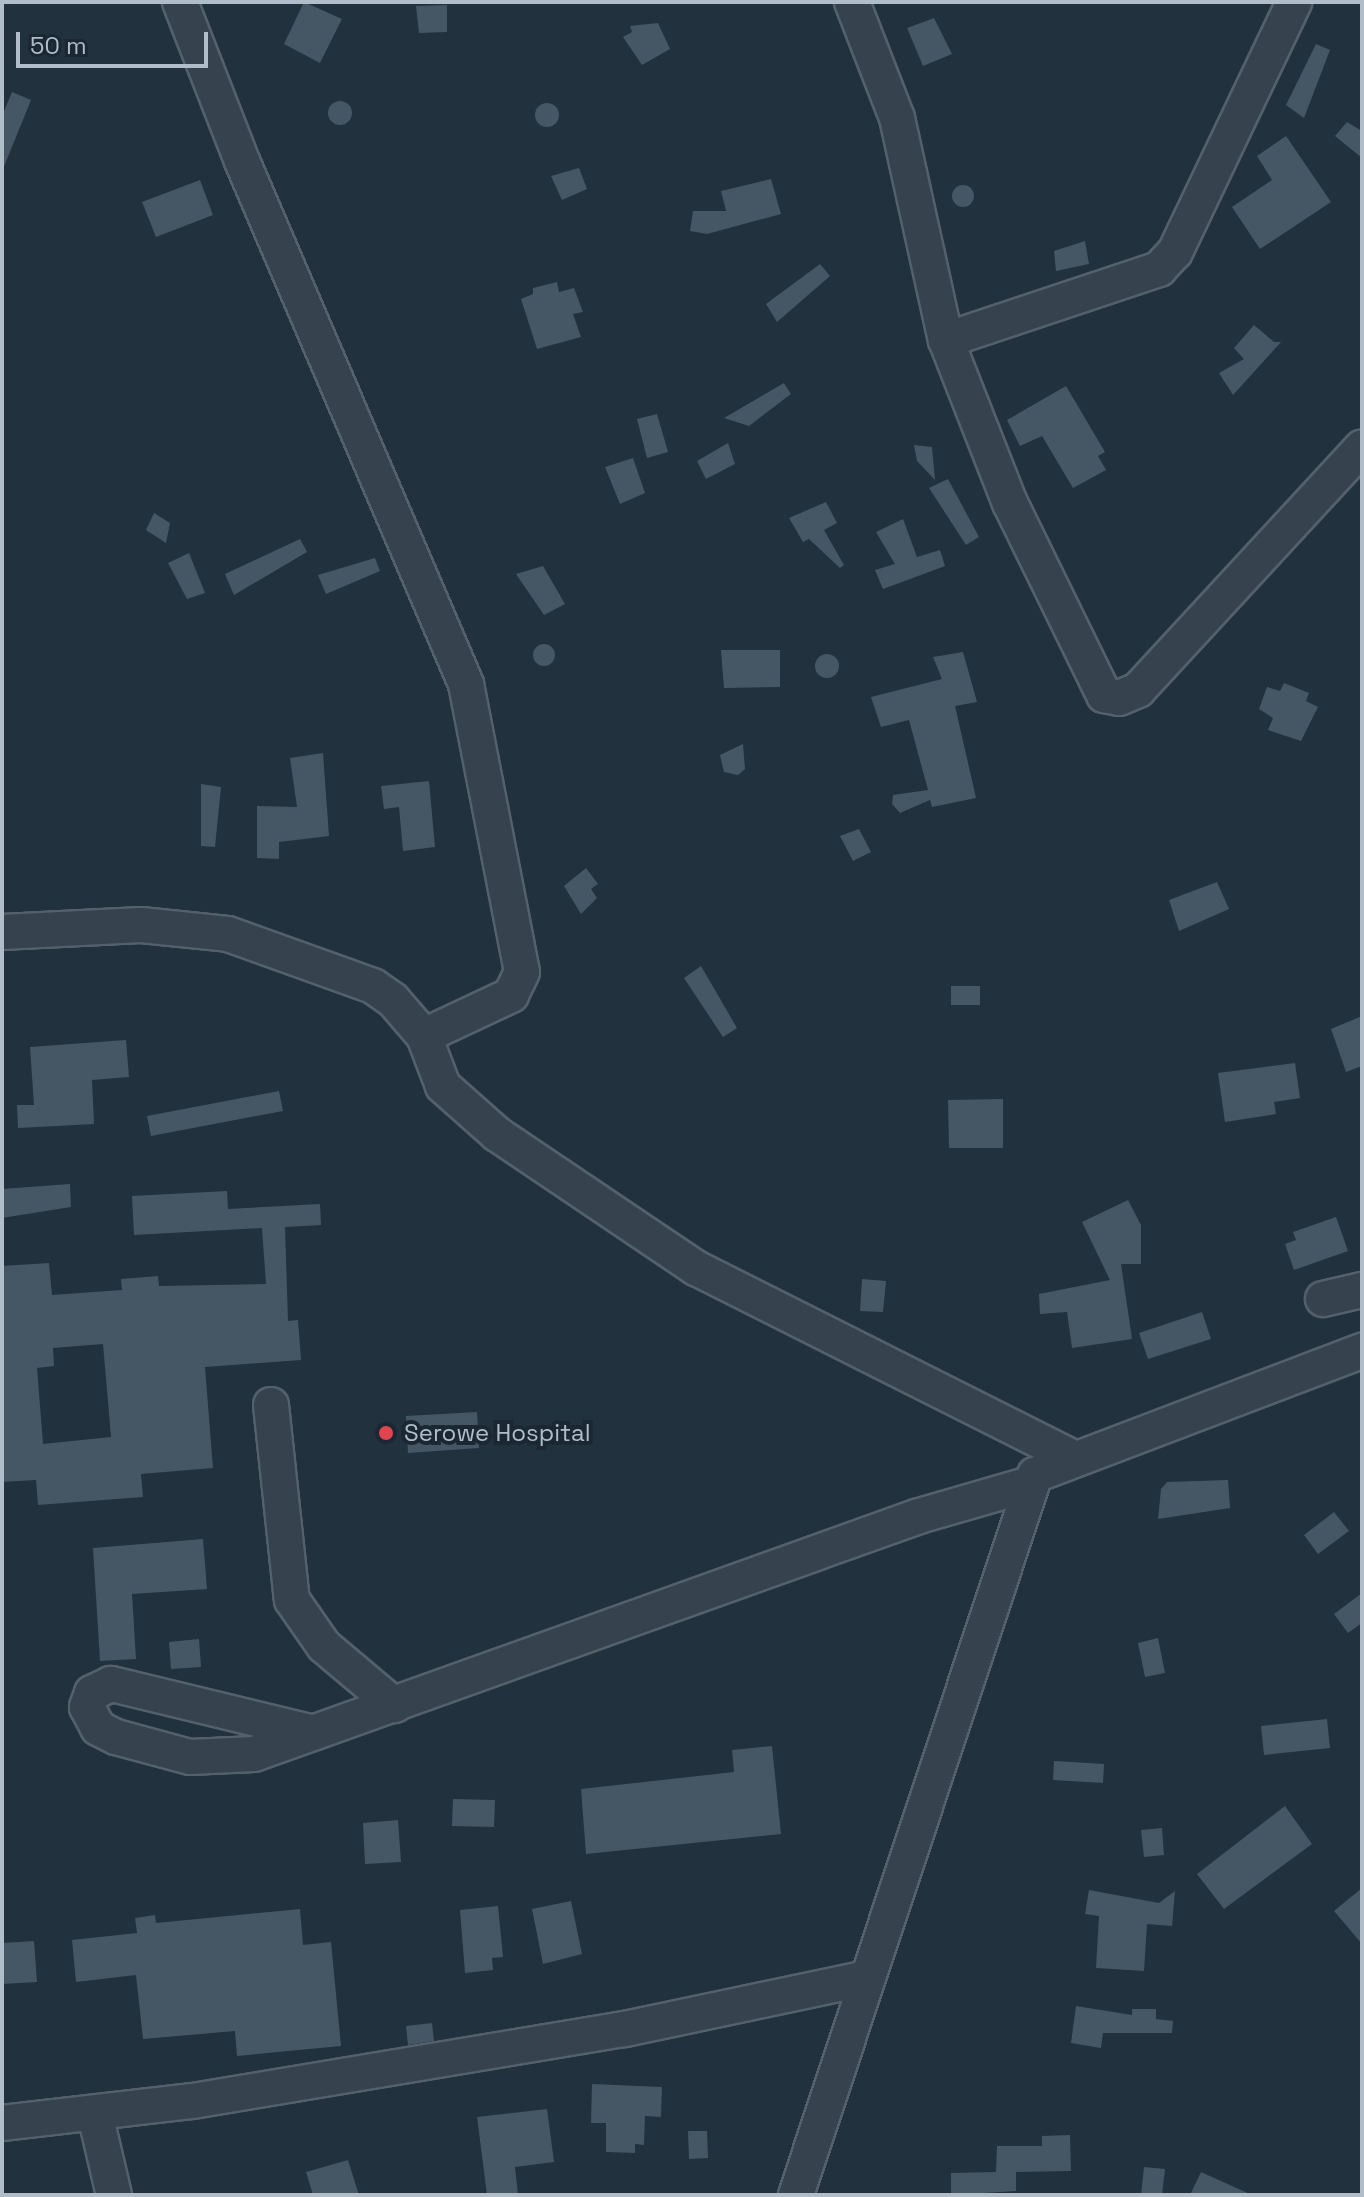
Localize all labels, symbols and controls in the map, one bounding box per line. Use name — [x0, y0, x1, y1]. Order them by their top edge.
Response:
scale bar — [20, 16, 212, 66]
text: 50 m — [30, 30, 87, 61]
place label: Serowe Hospital — [404, 1419, 591, 1447]
marker: Serowe Hospital — [375, 1422, 397, 1444]

